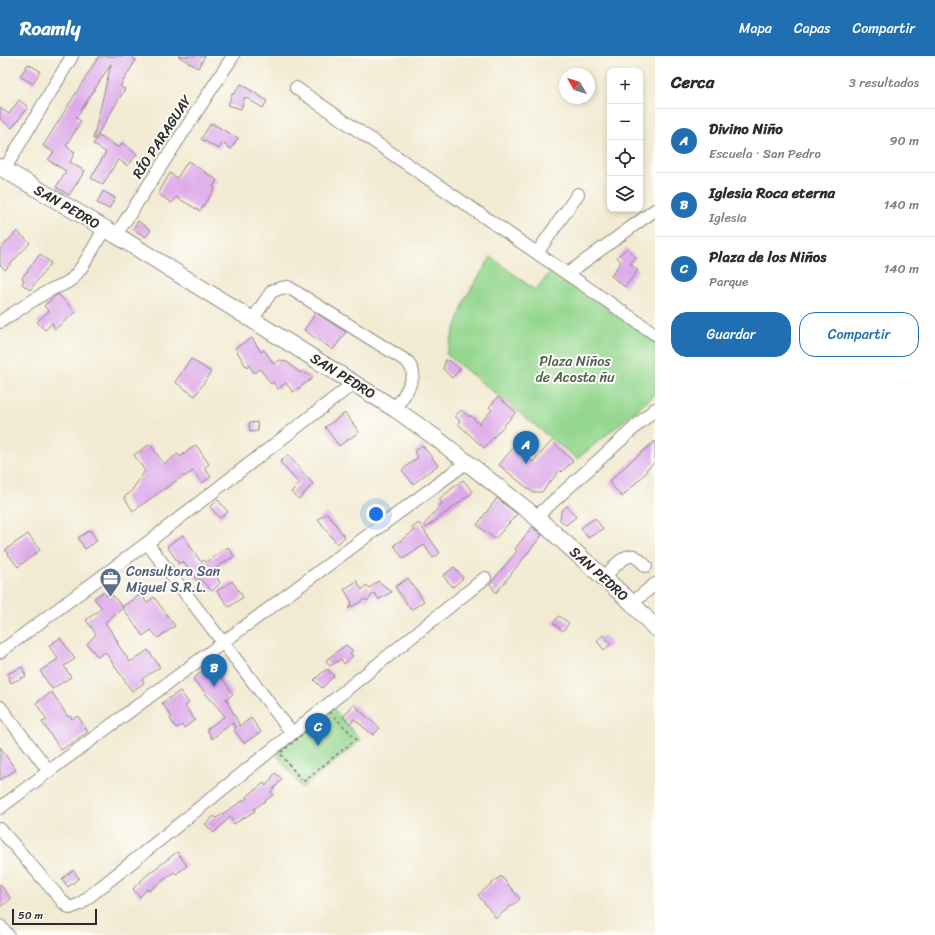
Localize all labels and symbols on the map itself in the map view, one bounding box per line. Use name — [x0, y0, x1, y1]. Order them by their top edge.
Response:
north arrow — [559, 68, 595, 104]
street label: RÍO PARAGUAY — [125, 89, 199, 184]
street label: SAN PEDRO — [29, 178, 105, 236]
street label: SAN PEDRO — [305, 346, 381, 406]
park label: Plaza Niños de Acosta ñu — [535, 349, 615, 390]
pin: A — [513, 431, 539, 464]
your location — [366, 504, 386, 524]
street label: SAN PEDRO — [563, 540, 635, 608]
place label: Consultora San Miguel S.R.L. — [126, 559, 221, 600]
office icon: Consultora San Miguel S.R.L. — [98, 566, 124, 599]
pin: B — [201, 654, 227, 687]
pin: C — [305, 713, 331, 746]
scale bar — [12, 907, 97, 926]

